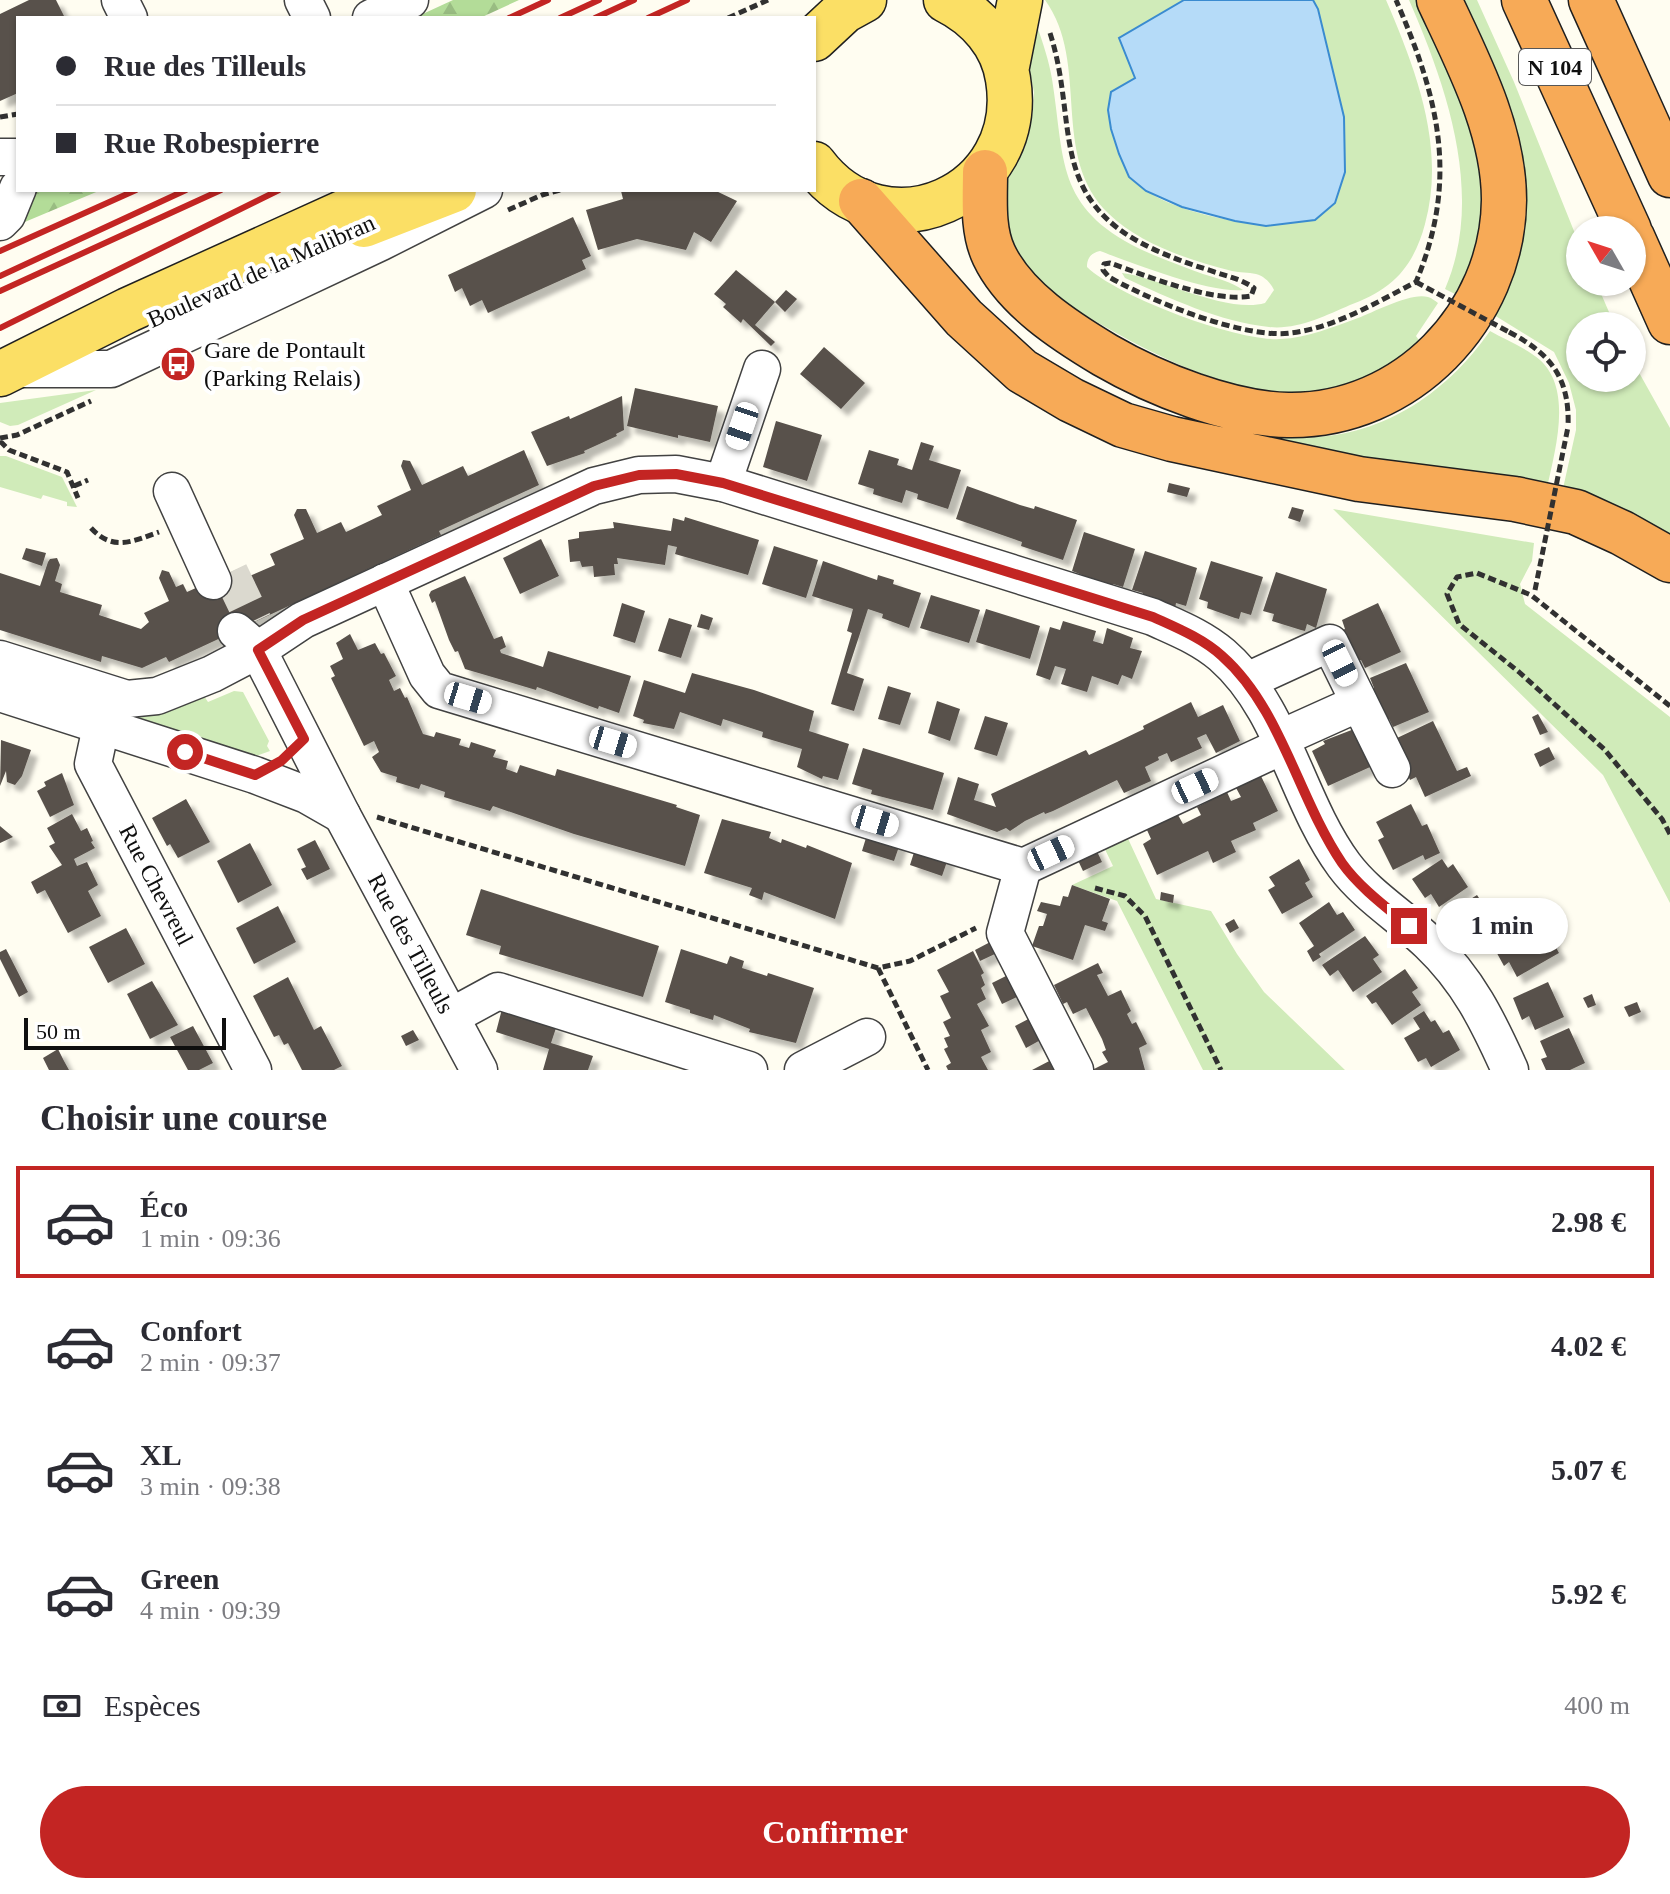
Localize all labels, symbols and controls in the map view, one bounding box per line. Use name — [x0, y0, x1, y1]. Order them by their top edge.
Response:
text: Rue des Tilleuls — [104, 49, 306, 82]
road number: N 104 — [1519, 49, 1591, 85]
text: Rue Robespierre — [104, 126, 319, 159]
street label: Boulevard de la Malibran — [143, 209, 379, 333]
north arrow — [1566, 216, 1646, 296]
map controls — [1566, 216, 1646, 392]
button: locate — [1566, 312, 1646, 392]
place label: Gare de Pontault (Parking Relais) — [204, 337, 366, 391]
bus stop icon: Gare de Pontault (Parking Relais) — [159, 345, 197, 383]
car — [723, 399, 761, 453]
car — [1319, 636, 1361, 690]
car — [442, 680, 494, 716]
car — [587, 724, 639, 760]
route start — [167, 734, 203, 770]
car — [1168, 765, 1222, 807]
car — [849, 803, 901, 839]
street label: Rue Chevreul — [114, 820, 199, 950]
car — [1024, 832, 1078, 874]
street label: Rue des Tilleuls — [363, 869, 459, 1018]
callout: 1 min — [1437, 898, 1569, 954]
route end — [1391, 908, 1427, 944]
text: 1 min — [1471, 911, 1533, 940]
scale bar — [24, 1014, 226, 1050]
text: 50 m — [36, 1019, 81, 1044]
text: Choisir une course — [40, 1098, 327, 1138]
icon: car — [44, 1186, 116, 1258]
text: Éco — [140, 1190, 188, 1223]
text: 2.98 € — [1551, 1205, 1626, 1238]
text: 1 min · 09:36 — [140, 1224, 281, 1253]
icon: car — [44, 1310, 116, 1382]
text: Confort — [140, 1314, 242, 1347]
text: 4.02 € — [1551, 1329, 1626, 1362]
text: 2 min · 09:37 — [140, 1348, 281, 1377]
icon: car — [44, 1434, 116, 1506]
text: XL — [140, 1438, 182, 1471]
text: 5.07 € — [1551, 1453, 1626, 1486]
text: 3 min · 09:38 — [140, 1472, 281, 1501]
icon: car — [44, 1558, 116, 1630]
text: Green — [140, 1562, 219, 1595]
text: 5.92 € — [1551, 1577, 1626, 1610]
text: 4 min · 09:39 — [140, 1596, 281, 1625]
icon: cash — [40, 1684, 84, 1728]
text: Espèces — [104, 1689, 201, 1722]
text: 400 m — [1564, 1691, 1630, 1720]
button: Confirmer — [40, 1786, 1630, 1878]

